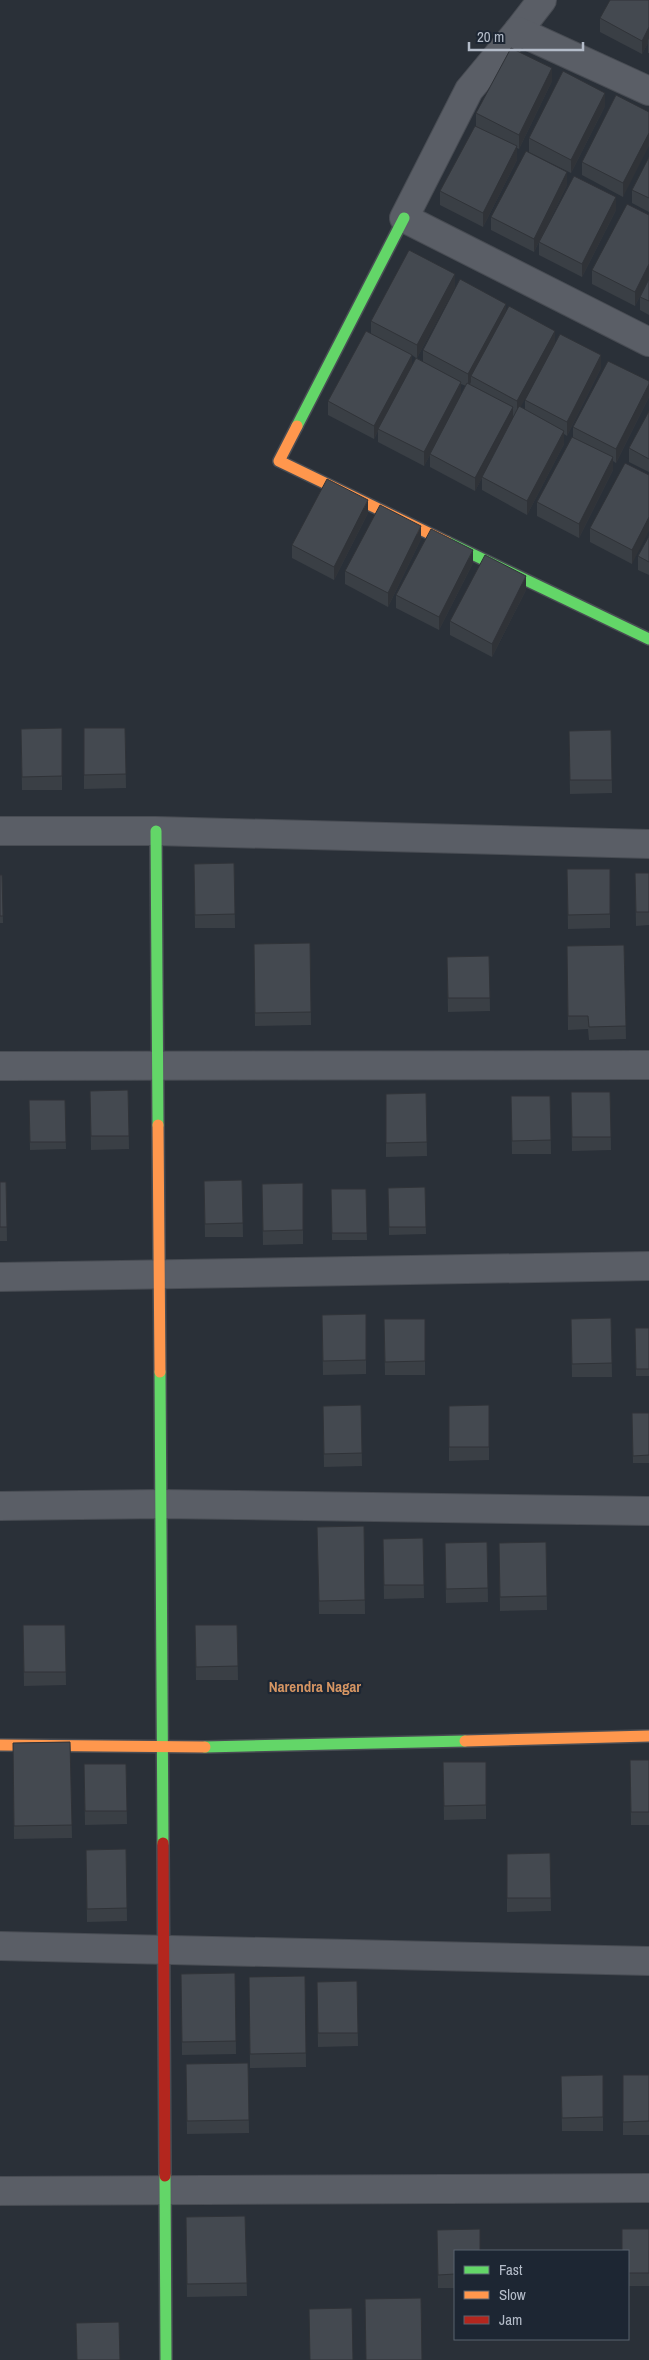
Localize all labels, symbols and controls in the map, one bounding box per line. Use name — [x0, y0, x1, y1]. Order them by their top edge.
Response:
scale bar — [469, 20, 583, 52]
text: 20 m — [477, 26, 504, 47]
district label: Narendra Nagar — [269, 1676, 361, 1697]
legend — [454, 2250, 629, 2340]
text: Fast — [499, 2259, 523, 2280]
text: Slow — [499, 2284, 526, 2305]
text: Jam — [499, 2309, 522, 2330]

